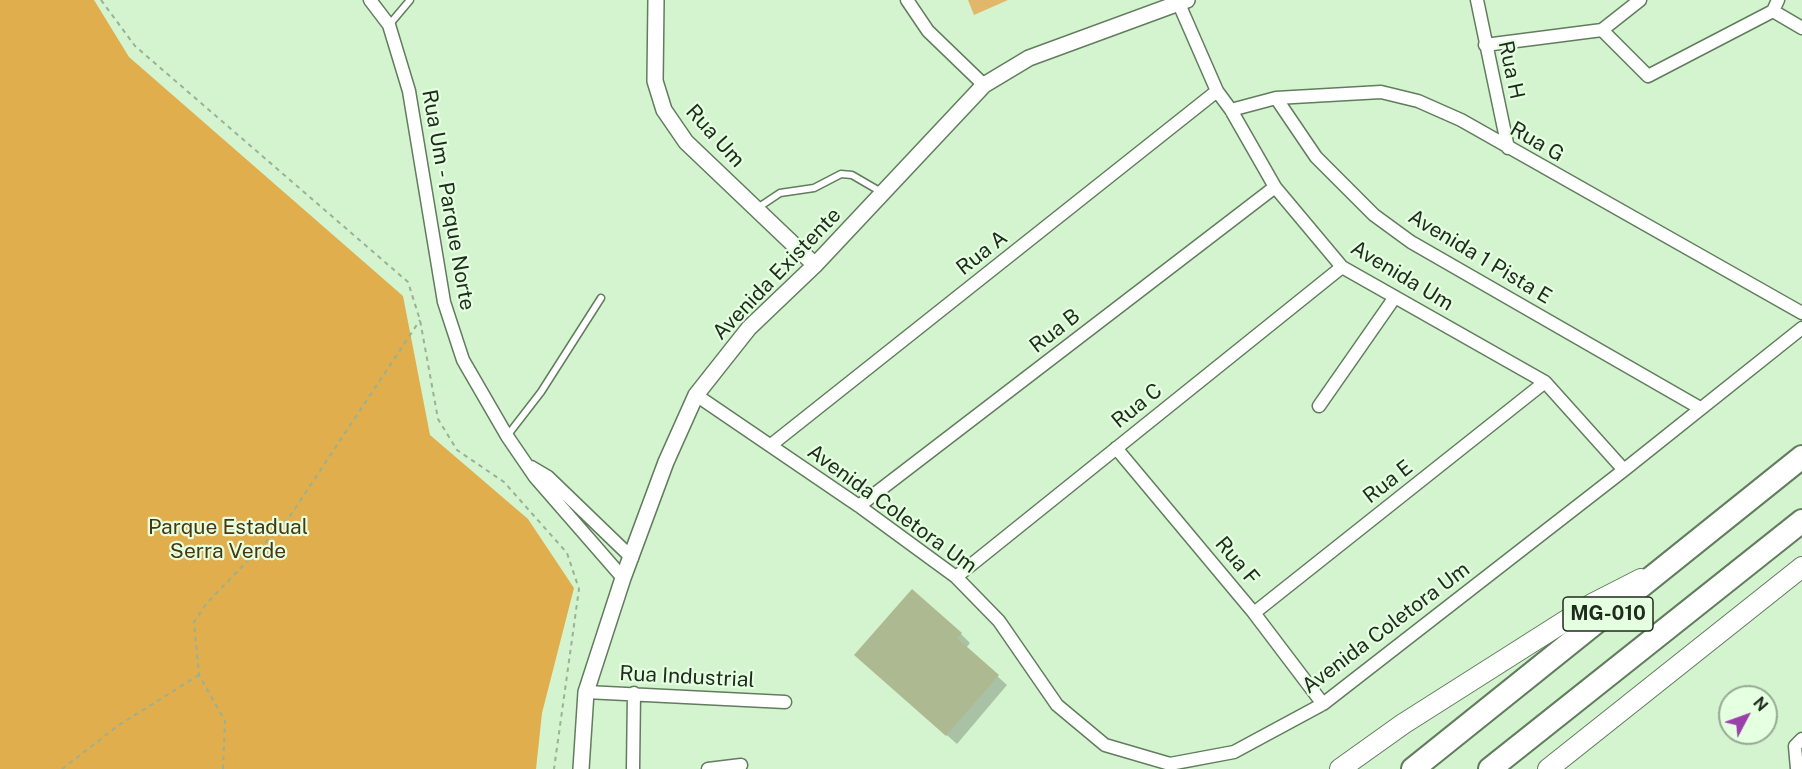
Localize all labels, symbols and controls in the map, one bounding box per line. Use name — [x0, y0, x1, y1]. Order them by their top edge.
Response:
street label: Rua H — [1493, 39, 1529, 101]
street label: Rua Um - Parque Norte — [416, 88, 480, 312]
street label: Rua Um — [680, 99, 750, 173]
street label: Rua G — [1505, 117, 1569, 167]
street label: Avenida Existente — [708, 203, 846, 345]
street label: Avenida 1 Pista E — [1404, 204, 1556, 310]
street label: Rua A — [951, 225, 1013, 281]
street label: Avenida Um — [1346, 235, 1458, 317]
street label: Rua B — [1025, 304, 1085, 358]
street label: Rua C — [1107, 378, 1167, 434]
street label: Avenida Coletora Um — [802, 439, 982, 579]
street label: Rua E — [1358, 455, 1418, 509]
park label: Parque Estadual Serra Verde — [148, 515, 308, 565]
street label: Rua F — [1210, 532, 1264, 590]
street label: Avenida Coletora Um — [1297, 557, 1475, 699]
road number: MG-010 — [1563, 597, 1653, 631]
street label: Rua Industrial — [619, 661, 755, 693]
north arrow — [1718, 685, 1778, 745]
text: N — [1749, 693, 1772, 715]

